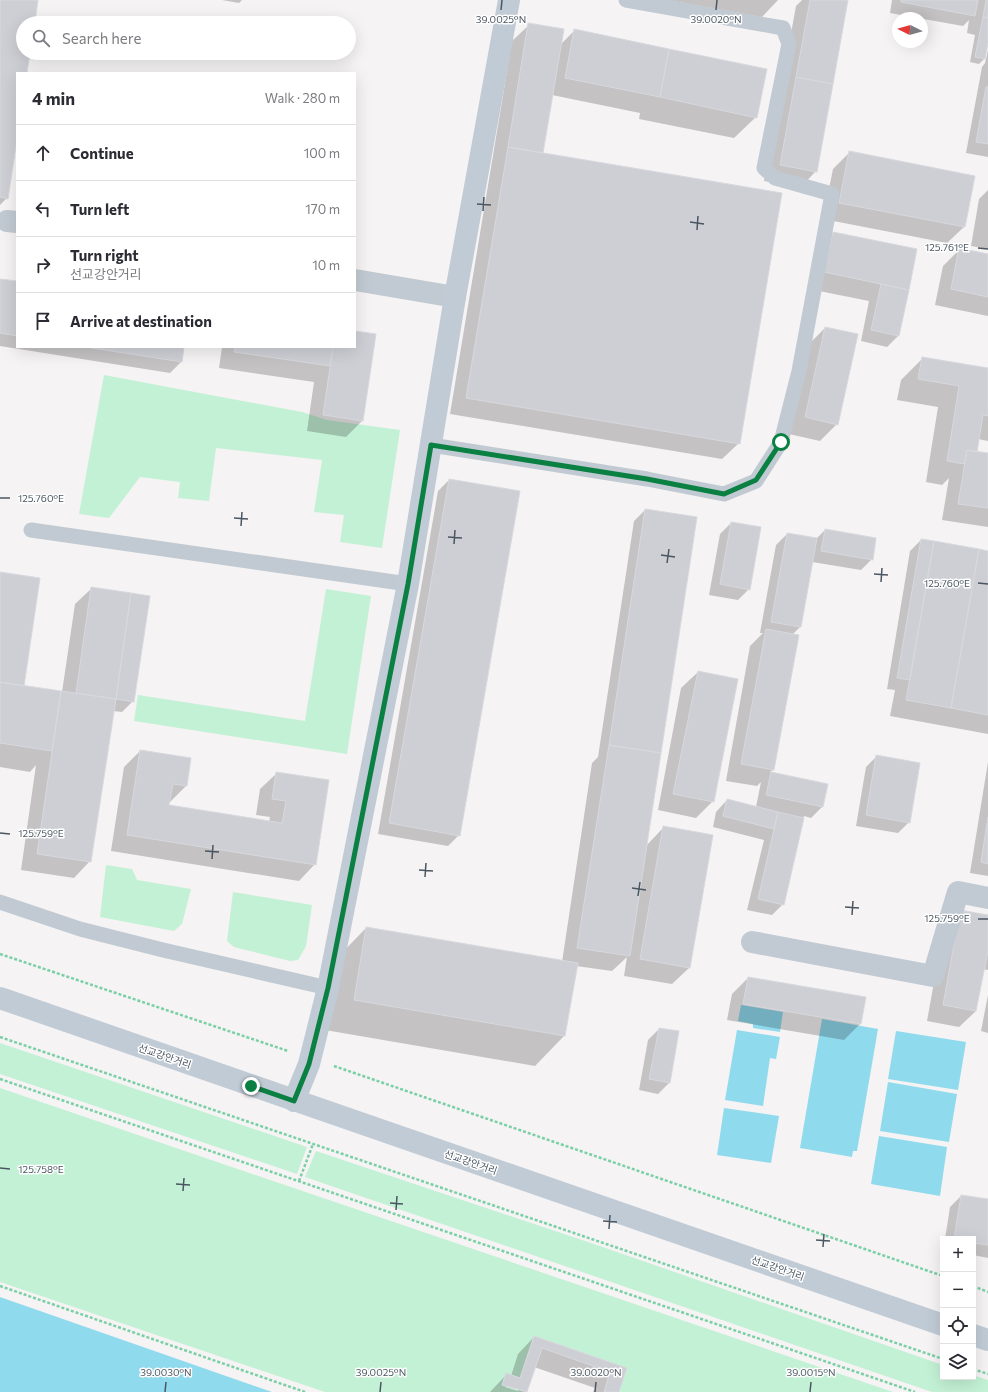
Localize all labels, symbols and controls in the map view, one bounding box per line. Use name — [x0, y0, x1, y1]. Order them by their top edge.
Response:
north arrow — [892, 12, 928, 48]
text: 39.0025°N — [476, 13, 526, 25]
text: 39.0020°N — [690, 13, 742, 25]
search box — [16, 16, 356, 60]
icon: search — [30, 27, 52, 49]
text: Search here — [62, 29, 141, 47]
text: 4 min — [32, 88, 75, 109]
text: Walk · 280 m — [265, 90, 340, 106]
icon: ahead — [32, 142, 54, 164]
text: Continue — [70, 144, 134, 162]
text: 100 m — [304, 145, 340, 161]
icon: left — [32, 198, 54, 220]
text: Turn left — [70, 200, 129, 218]
text: 170 m — [305, 201, 340, 217]
text: 125.761°E — [925, 241, 969, 253]
text: Turn right — [70, 246, 139, 264]
icon: right — [32, 254, 54, 276]
text: 10 m — [312, 257, 340, 273]
text: 선교강안거리 — [70, 266, 142, 282]
icon: arrive — [32, 310, 54, 332]
text: Arrive at destination — [70, 312, 212, 330]
route start — [772, 433, 790, 451]
text: 125.760°E — [18, 492, 64, 504]
text: 125.760°E — [924, 577, 970, 589]
text: 125.759°E — [18, 827, 64, 839]
text: 125.759°E — [924, 912, 970, 924]
street label: 선교강안거리 — [137, 1041, 193, 1071]
route end — [242, 1077, 260, 1095]
street label: 선교강안거리 — [443, 1147, 499, 1177]
text: 125.758°E — [18, 1163, 64, 1175]
map controls — [940, 1236, 976, 1380]
button: + — [940, 1236, 976, 1272]
street label: 선교강안거리 — [750, 1253, 806, 1283]
button: − — [940, 1272, 976, 1308]
button: locate — [940, 1308, 976, 1344]
button: layers — [940, 1344, 976, 1380]
text: 39.0030°N — [140, 1366, 192, 1378]
text: 39.0025°N — [356, 1366, 406, 1378]
text: 39.0020°N — [570, 1366, 622, 1378]
text: 39.0015°N — [786, 1366, 836, 1378]

